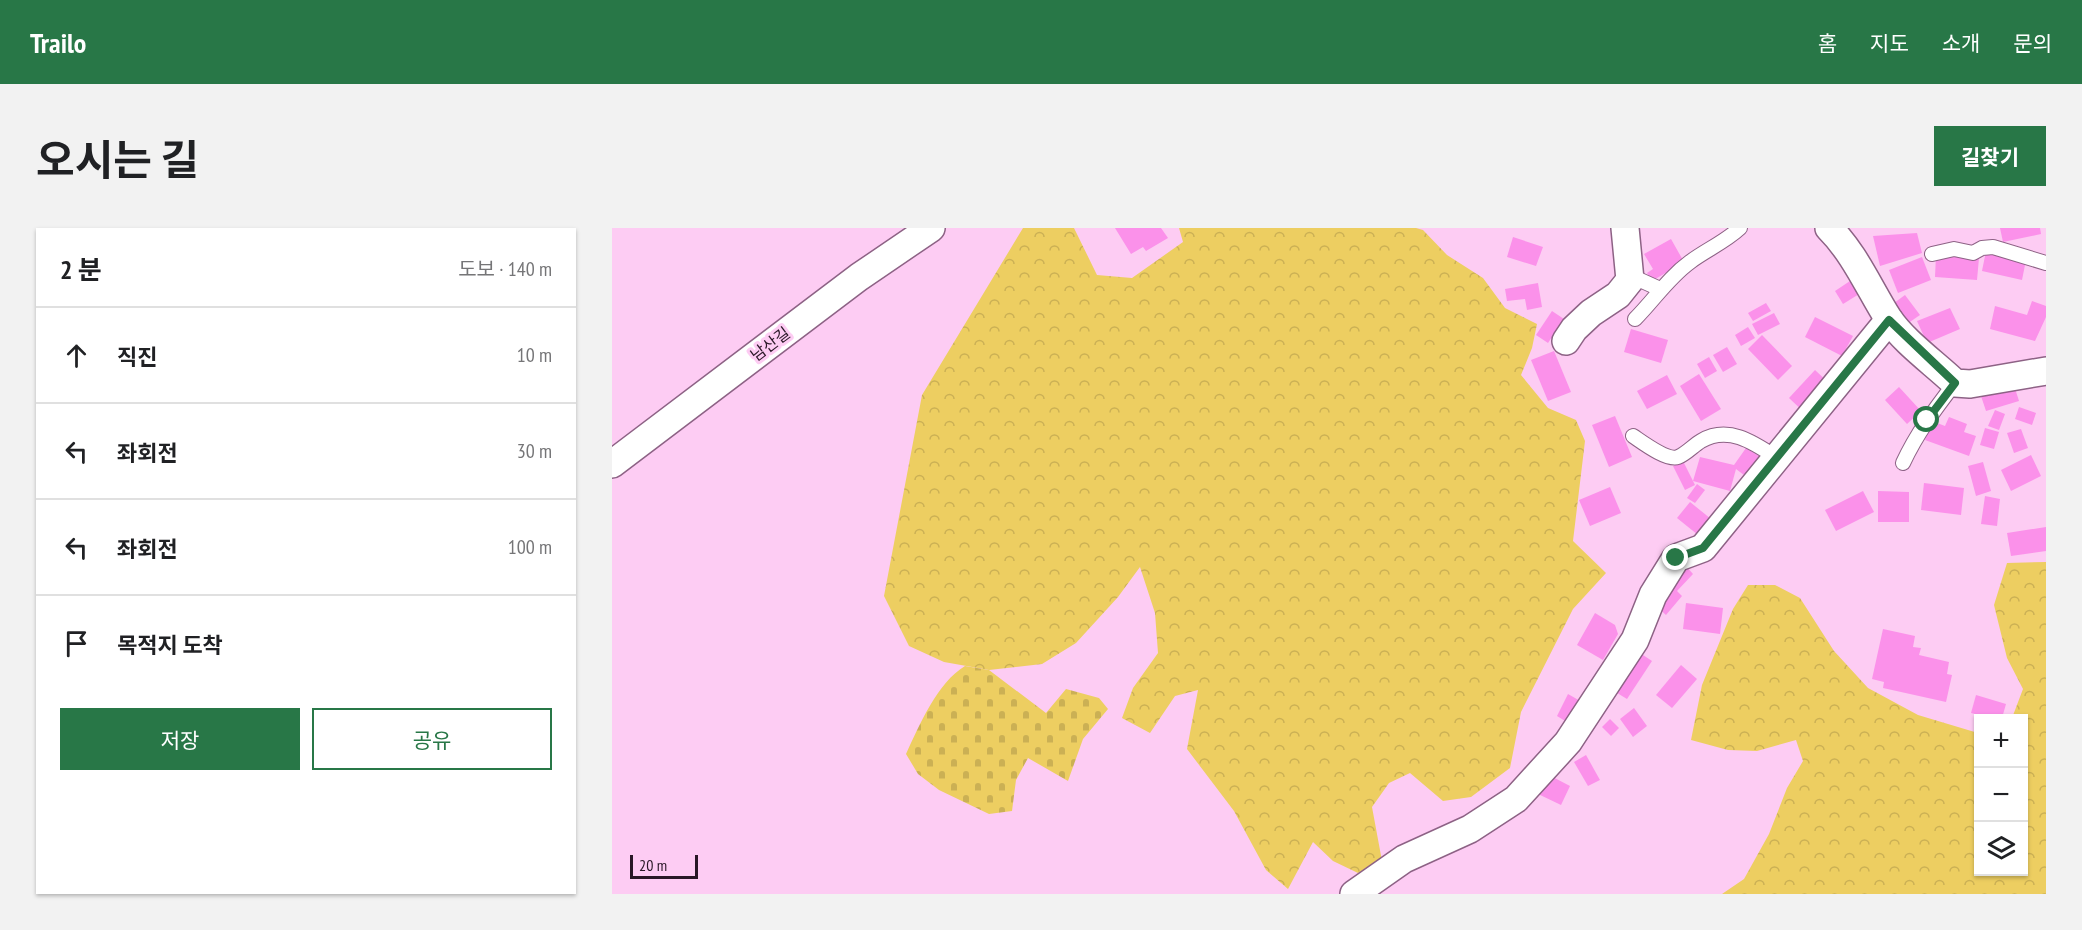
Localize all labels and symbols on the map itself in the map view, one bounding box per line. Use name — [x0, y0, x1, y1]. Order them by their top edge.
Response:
street label: 남산길 — [746, 323, 794, 365]
route start — [1913, 406, 1939, 432]
route end — [1662, 544, 1688, 570]
scale bar — [630, 852, 698, 880]

